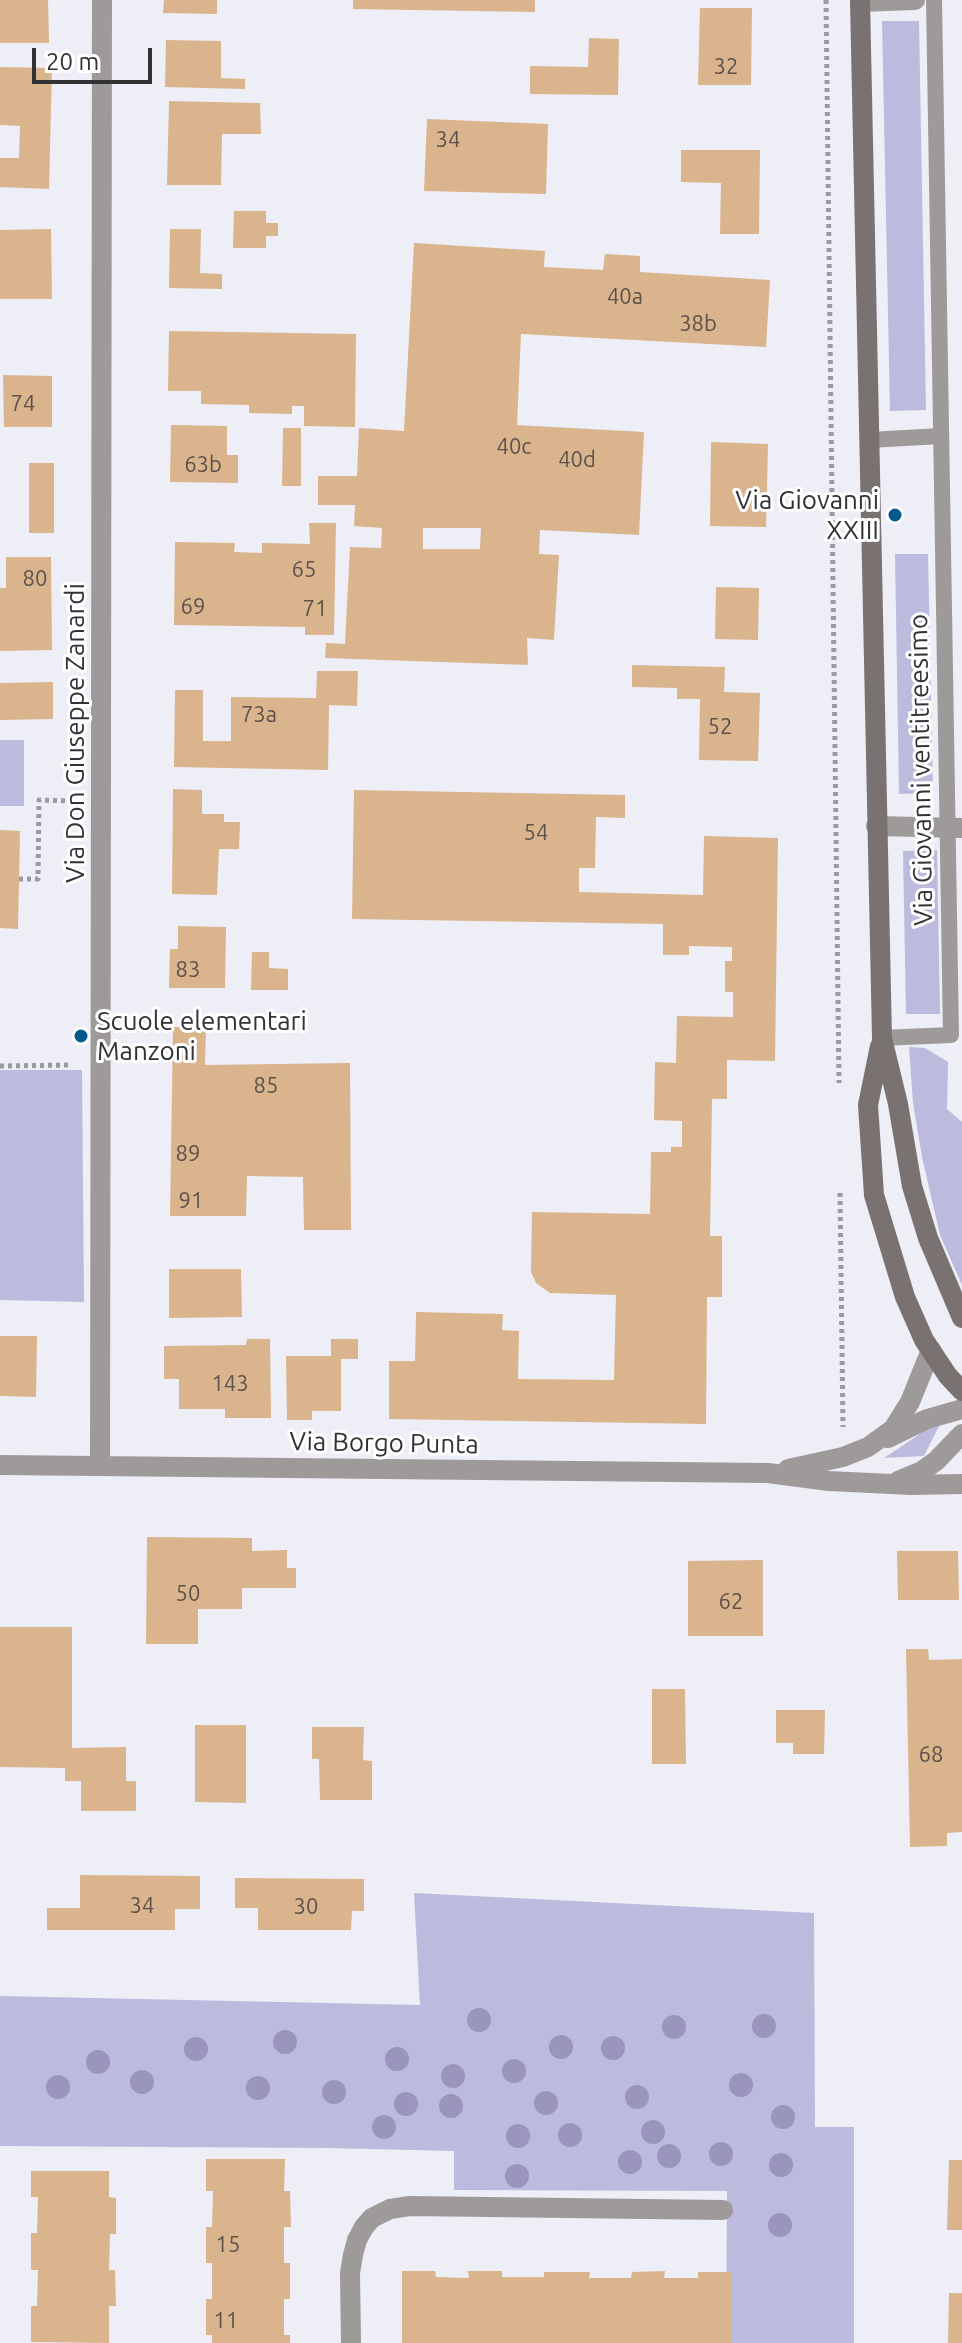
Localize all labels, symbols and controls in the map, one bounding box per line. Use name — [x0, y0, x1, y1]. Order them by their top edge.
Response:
scale bar — [36, 32, 156, 82]
text: 20 m — [46, 48, 99, 75]
house number: 32 — [714, 54, 738, 80]
house number: 34 — [436, 127, 460, 153]
house number: 40a — [607, 284, 643, 310]
house number: 38b — [679, 311, 717, 337]
house number: 74 — [11, 391, 35, 417]
house number: 40c — [496, 434, 532, 460]
house number: 40d — [558, 447, 596, 473]
house number: 63b — [184, 452, 222, 478]
place label: Via Giovanni XXIII — [735, 484, 879, 546]
marker: Via Giovanni XXIII — [886, 506, 904, 524]
house number: 65 — [292, 557, 316, 583]
house number: 80 — [23, 566, 47, 592]
street label: Via Don Giuseppe Zanardi — [59, 583, 91, 883]
house number: 69 — [181, 594, 205, 620]
house number: 71 — [303, 596, 327, 622]
street label: Via Giovanni ventitreesimo — [903, 614, 939, 926]
house number: 73a — [241, 702, 277, 728]
house number: 52 — [708, 714, 732, 740]
house number: 54 — [524, 820, 548, 846]
house number: 83 — [176, 957, 200, 983]
place label: Scuole elementari Manzoni — [97, 1005, 307, 1066]
marker: Scuole elementari Manzoni — [72, 1027, 90, 1045]
house number: 85 — [254, 1073, 278, 1099]
house number: 89 — [176, 1141, 200, 1167]
house number: 91 — [179, 1188, 203, 1214]
house number: 143 — [211, 1371, 249, 1397]
street label: Via Borgo Punta — [289, 1426, 479, 1460]
house number: 50 — [176, 1581, 200, 1607]
house number: 62 — [719, 1589, 743, 1615]
house number: 68 — [919, 1742, 943, 1768]
house number: 34 — [130, 1893, 154, 1919]
house number: 30 — [294, 1894, 318, 1920]
house number: 15 — [216, 2232, 240, 2258]
house number: 11 — [214, 2308, 238, 2334]

